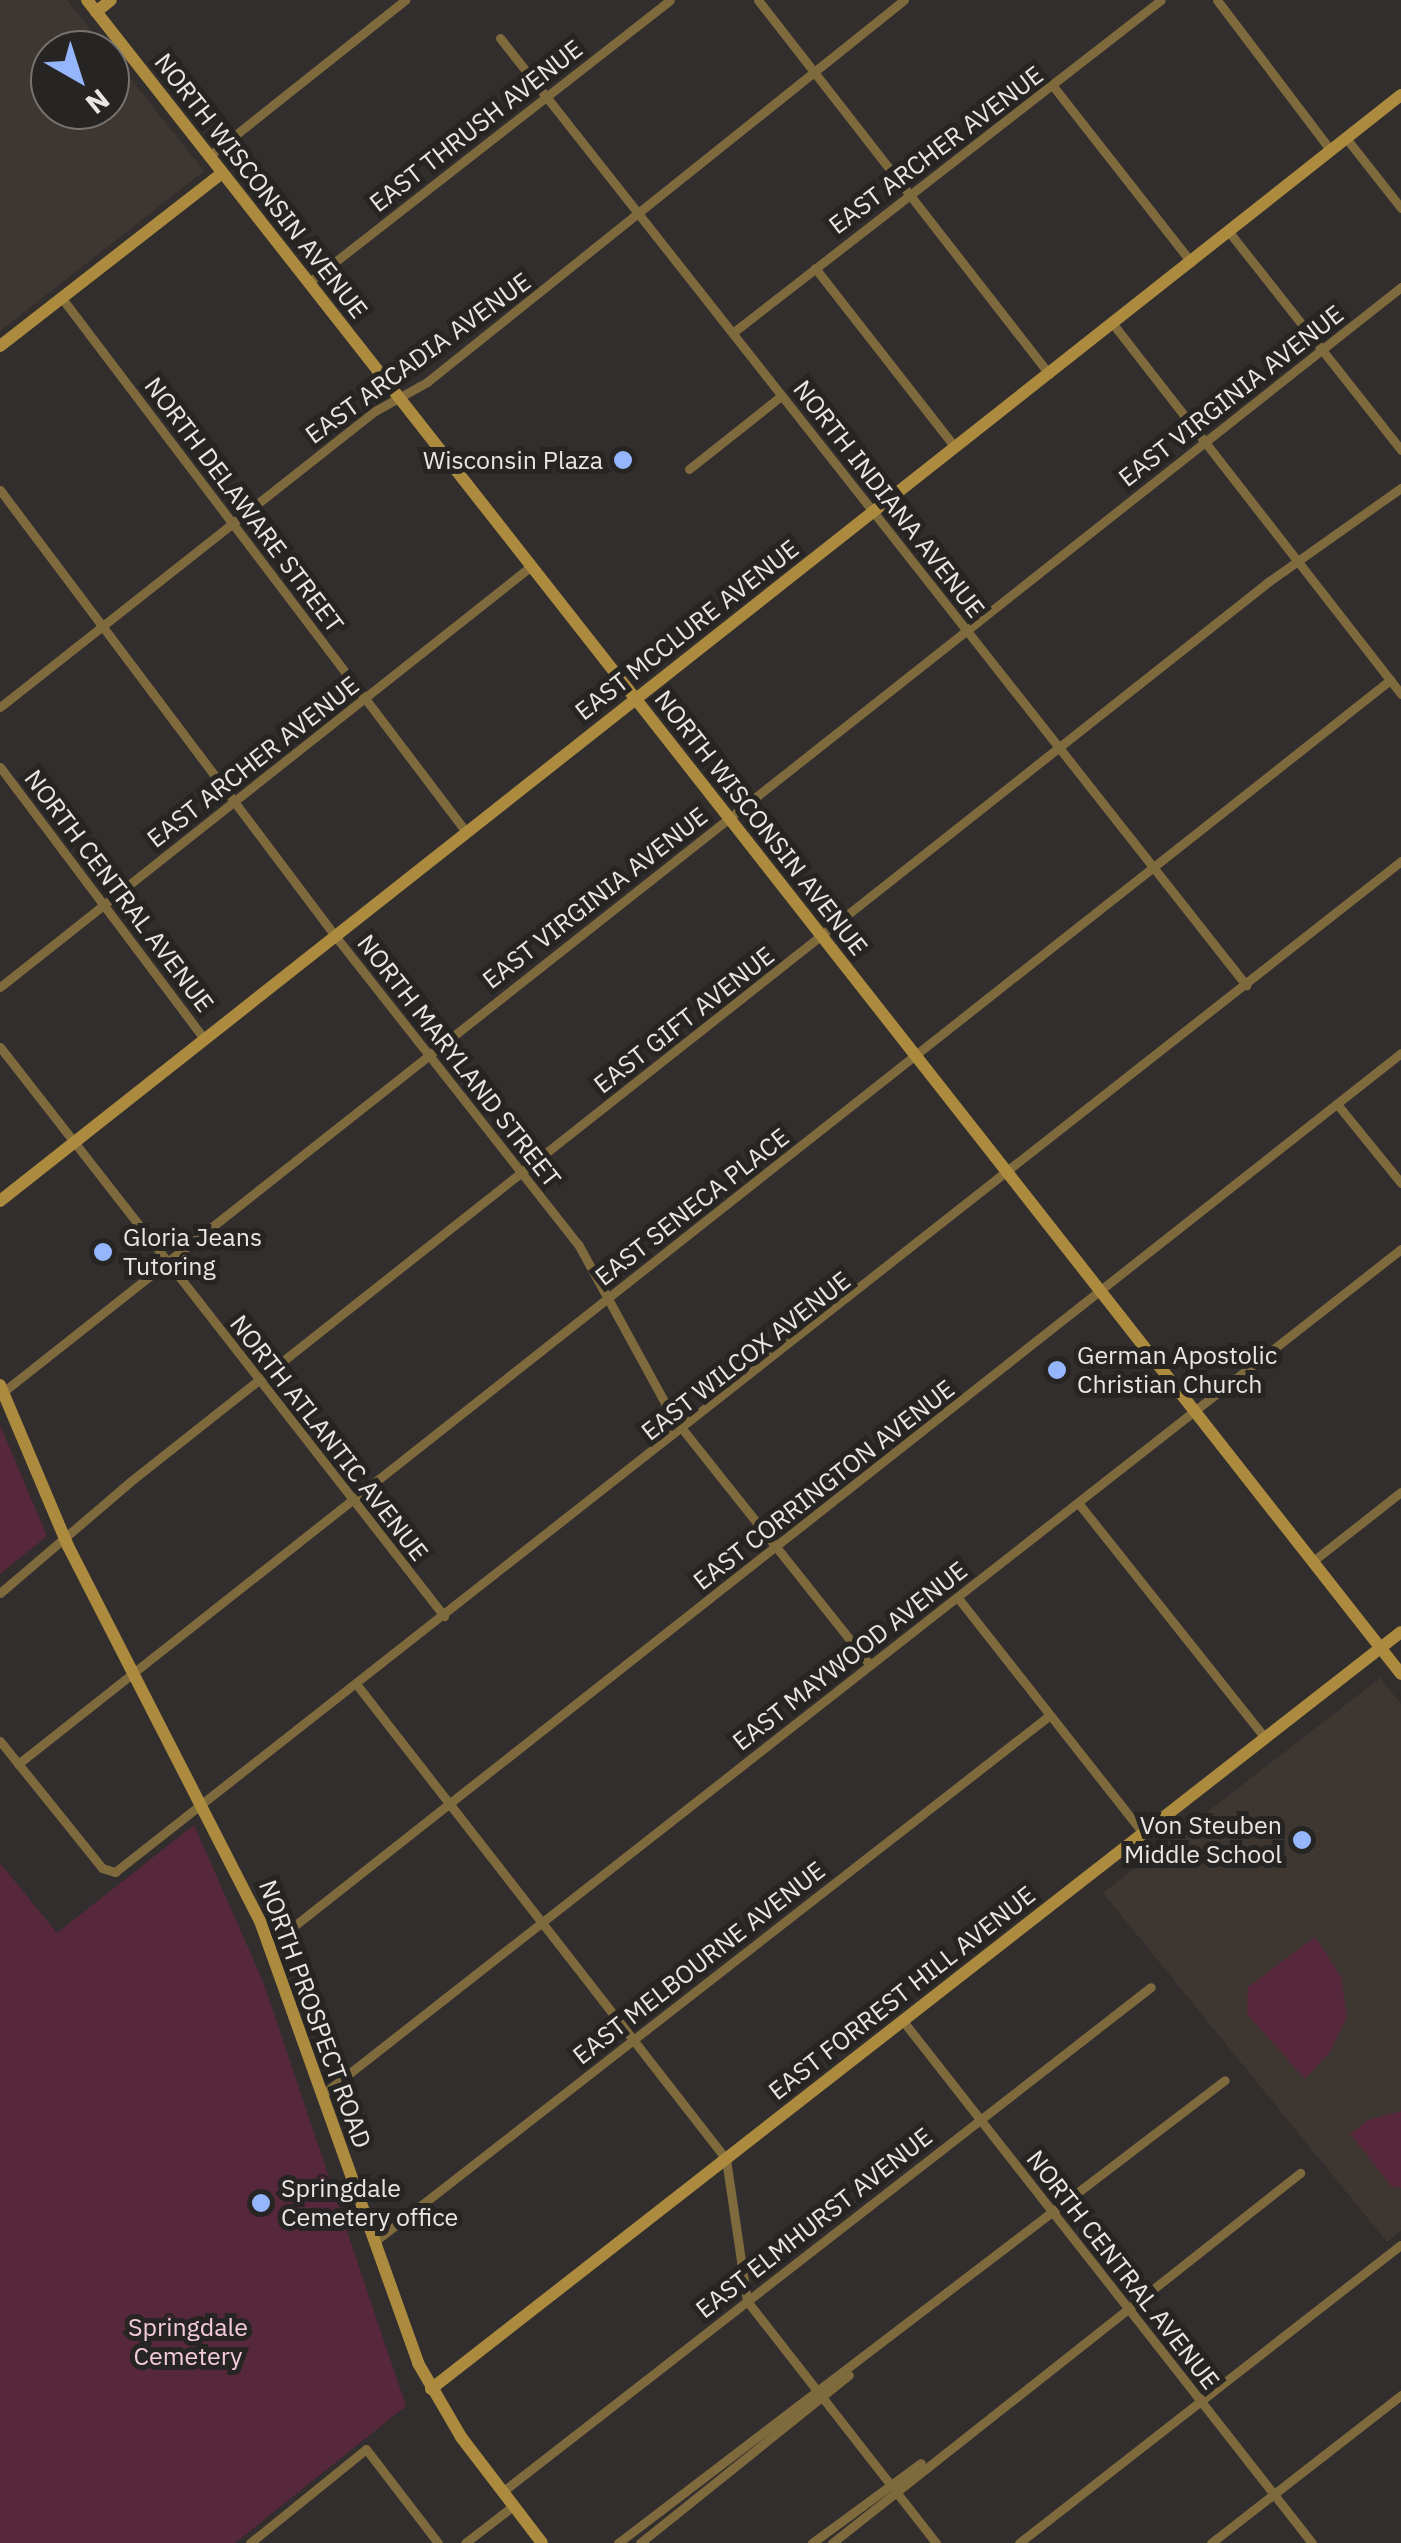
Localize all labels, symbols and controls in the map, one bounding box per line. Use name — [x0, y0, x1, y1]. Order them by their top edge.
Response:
north arrow — [30, 30, 130, 130]
street label: EAST THRUSH AVENUE — [364, 34, 588, 218]
street label: NORTH WISCONSIN AVENUE — [148, 47, 374, 325]
street label: EAST ARCHER AVENUE — [823, 60, 1049, 240]
text: N — [78, 81, 117, 123]
street label: EAST ARCADIA AVENUE — [300, 266, 536, 450]
street label: EAST VIRGINIA AVENUE — [1113, 299, 1349, 493]
street label: NORTH DELAWARE STREET — [138, 372, 350, 638]
street label: NORTH INDIANA AVENUE — [787, 374, 991, 624]
place label: Wisconsin Plaza — [423, 445, 603, 475]
marker: Wisconsin Plaza — [612, 449, 634, 471]
street label: EAST MCCLURE AVENUE — [569, 533, 805, 727]
street label: EAST ARCHER AVENUE — [141, 670, 365, 854]
street label: NORTH WISCONSIN AVENUE — [648, 684, 874, 962]
street label: NORTH CENTRAL AVENUE — [18, 764, 220, 1018]
street label: EAST VIRGINIA AVENUE — [477, 801, 713, 995]
street label: NORTH MARYLAND STREET — [351, 929, 567, 1193]
street label: EAST GIFT AVENUE — [588, 940, 780, 1100]
street label: EAST SENECA PLACE — [589, 1122, 795, 1292]
place label: Gloria Jeans Tutoring — [123, 1223, 262, 1282]
marker: Gloria Jeans Tutoring — [92, 1241, 114, 1263]
street label: EAST WILCOX AVENUE — [636, 1265, 856, 1447]
street label: NORTH ATLANTIC AVENUE — [224, 1309, 434, 1567]
place label: German Apostolic Christian Church — [1077, 1341, 1277, 1400]
marker: German Apostolic Christian Church — [1046, 1359, 1068, 1381]
street label: EAST CORRINGTON AVENUE — [687, 1374, 961, 1596]
street label: EAST MAYWOOD AVENUE — [727, 1555, 973, 1757]
place label: Von Steuben Middle School — [1124, 1811, 1282, 1870]
marker: Von Steuben Middle School — [1291, 1829, 1313, 1851]
street label: EAST MELBOURNE AVENUE — [567, 1855, 831, 2071]
street label: NORTH PROSPECT ROAD — [252, 1876, 378, 2152]
street label: EAST FORREST HILL AVENUE — [763, 1880, 1041, 2106]
street label: EAST ELMHURST AVENUE — [690, 2121, 938, 2325]
street label: NORTH CENTRAL AVENUE — [1020, 2144, 1226, 2396]
place label: Springdale Cemetery office — [281, 2174, 458, 2233]
marker: Springdale Cemetery office — [250, 2192, 272, 2214]
park label: Springdale Cemetery — [128, 2313, 248, 2372]

